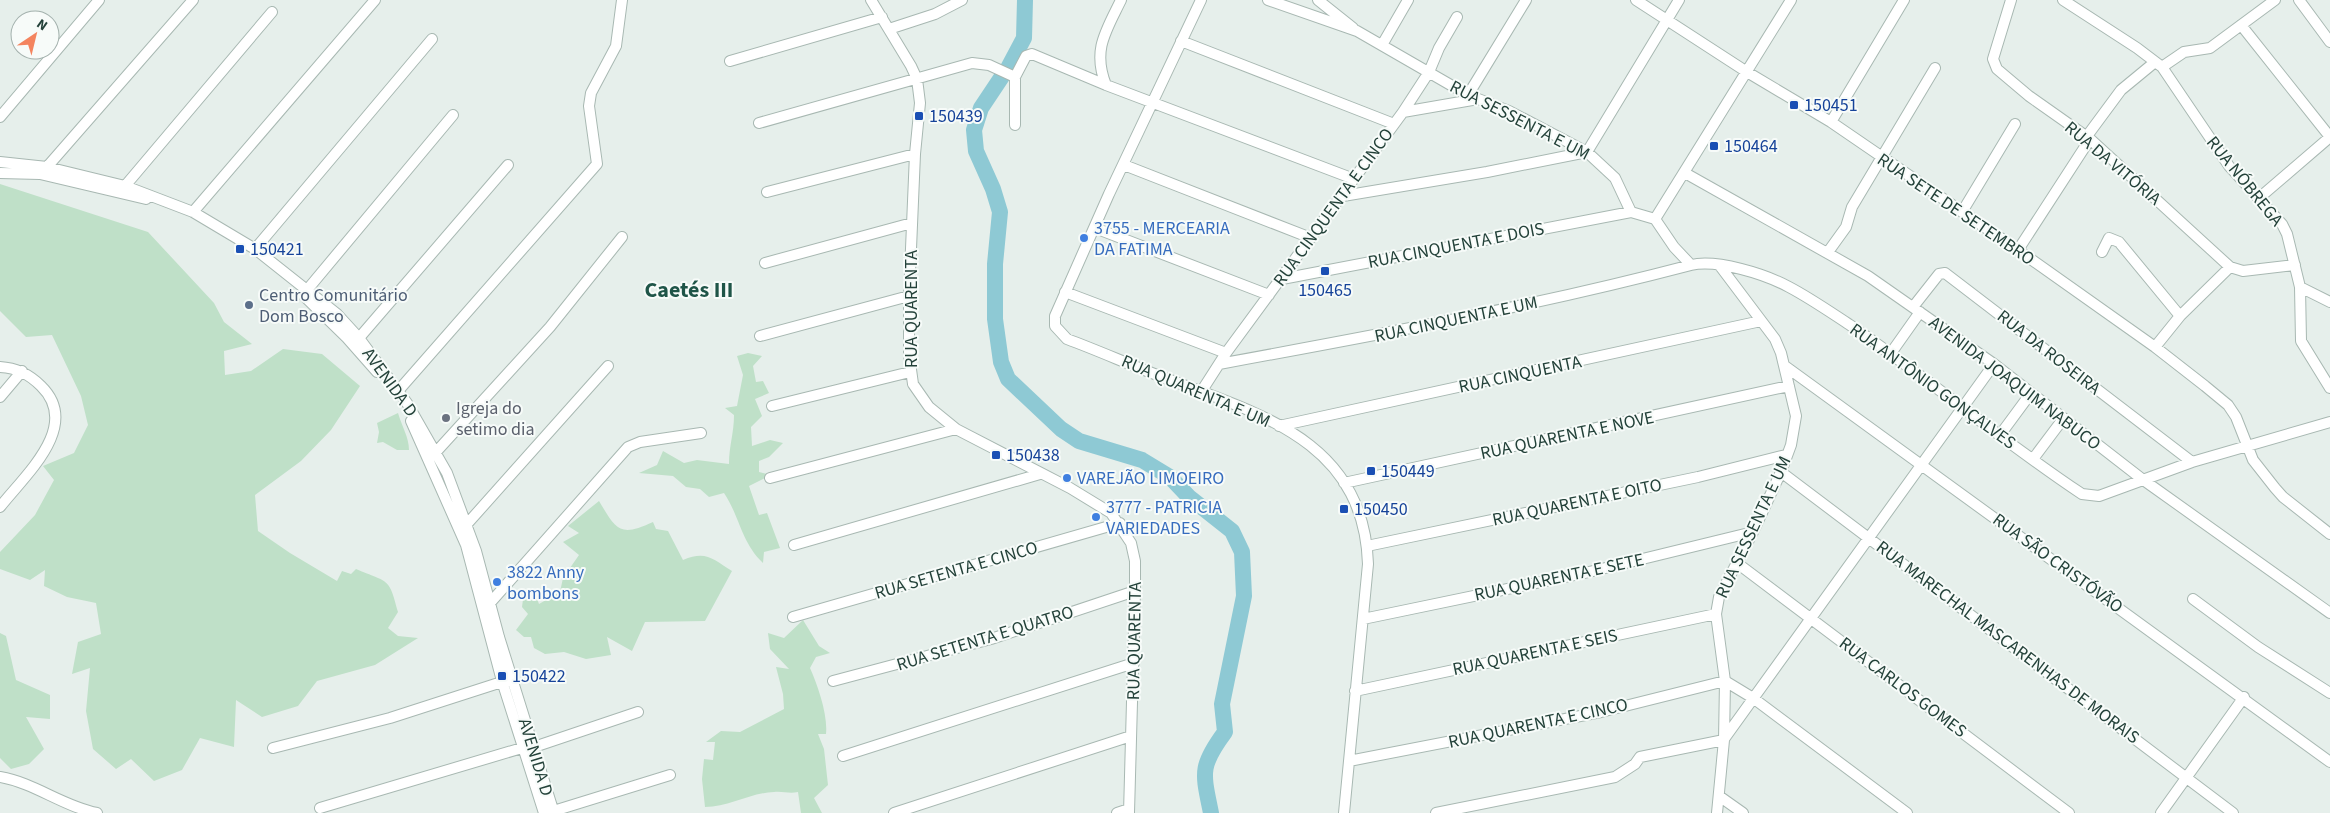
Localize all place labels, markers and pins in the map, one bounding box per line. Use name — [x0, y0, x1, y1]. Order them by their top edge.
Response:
place label: 150451 — [1804, 93, 1858, 118]
marker: 150451 — [1788, 99, 1800, 111]
place label: 150439 — [929, 104, 983, 129]
marker: 150439 — [913, 110, 925, 122]
place label: 150464 — [1724, 134, 1778, 159]
marker: 150464 — [1708, 140, 1720, 152]
place label: 3755 - MERCEARIA DA FATIMA — [1094, 216, 1230, 262]
marker: 3755 - MERCEARIA DA FATIMA — [1078, 232, 1090, 244]
place label: 150421 — [250, 237, 304, 262]
marker: 150421 — [234, 243, 246, 255]
marker: 150465 — [1319, 265, 1331, 277]
place label: 150465 — [1298, 278, 1352, 303]
place label: Centro Comunitário Dom Bosco — [259, 283, 408, 329]
marker: Centro Comunitário Dom Bosco — [243, 299, 255, 311]
place label: Igreja do setimo dia — [456, 396, 535, 442]
marker: Igreja do setimo dia — [440, 412, 452, 424]
place label: 150438 — [1006, 443, 1060, 468]
marker: 150438 — [990, 449, 1002, 461]
place label: 150449 — [1381, 459, 1435, 484]
marker: 150449 — [1365, 465, 1377, 477]
place label: VAREJÃO LIMOEIRO — [1077, 466, 1224, 491]
marker: VAREJÃO LIMOEIRO — [1061, 472, 1073, 484]
place label: 3777 - PATRICIA VARIEDADES — [1106, 495, 1222, 541]
place label: 150450 — [1354, 497, 1408, 522]
marker: 150450 — [1338, 503, 1350, 515]
marker: 3777 - PATRICIA VARIEDADES — [1090, 511, 1102, 523]
place label: 3822 Anny bombons — [507, 560, 585, 606]
marker: 3822 Anny bombons — [491, 576, 503, 588]
place label: 150422 — [512, 664, 566, 689]
marker: 150422 — [496, 670, 508, 682]

